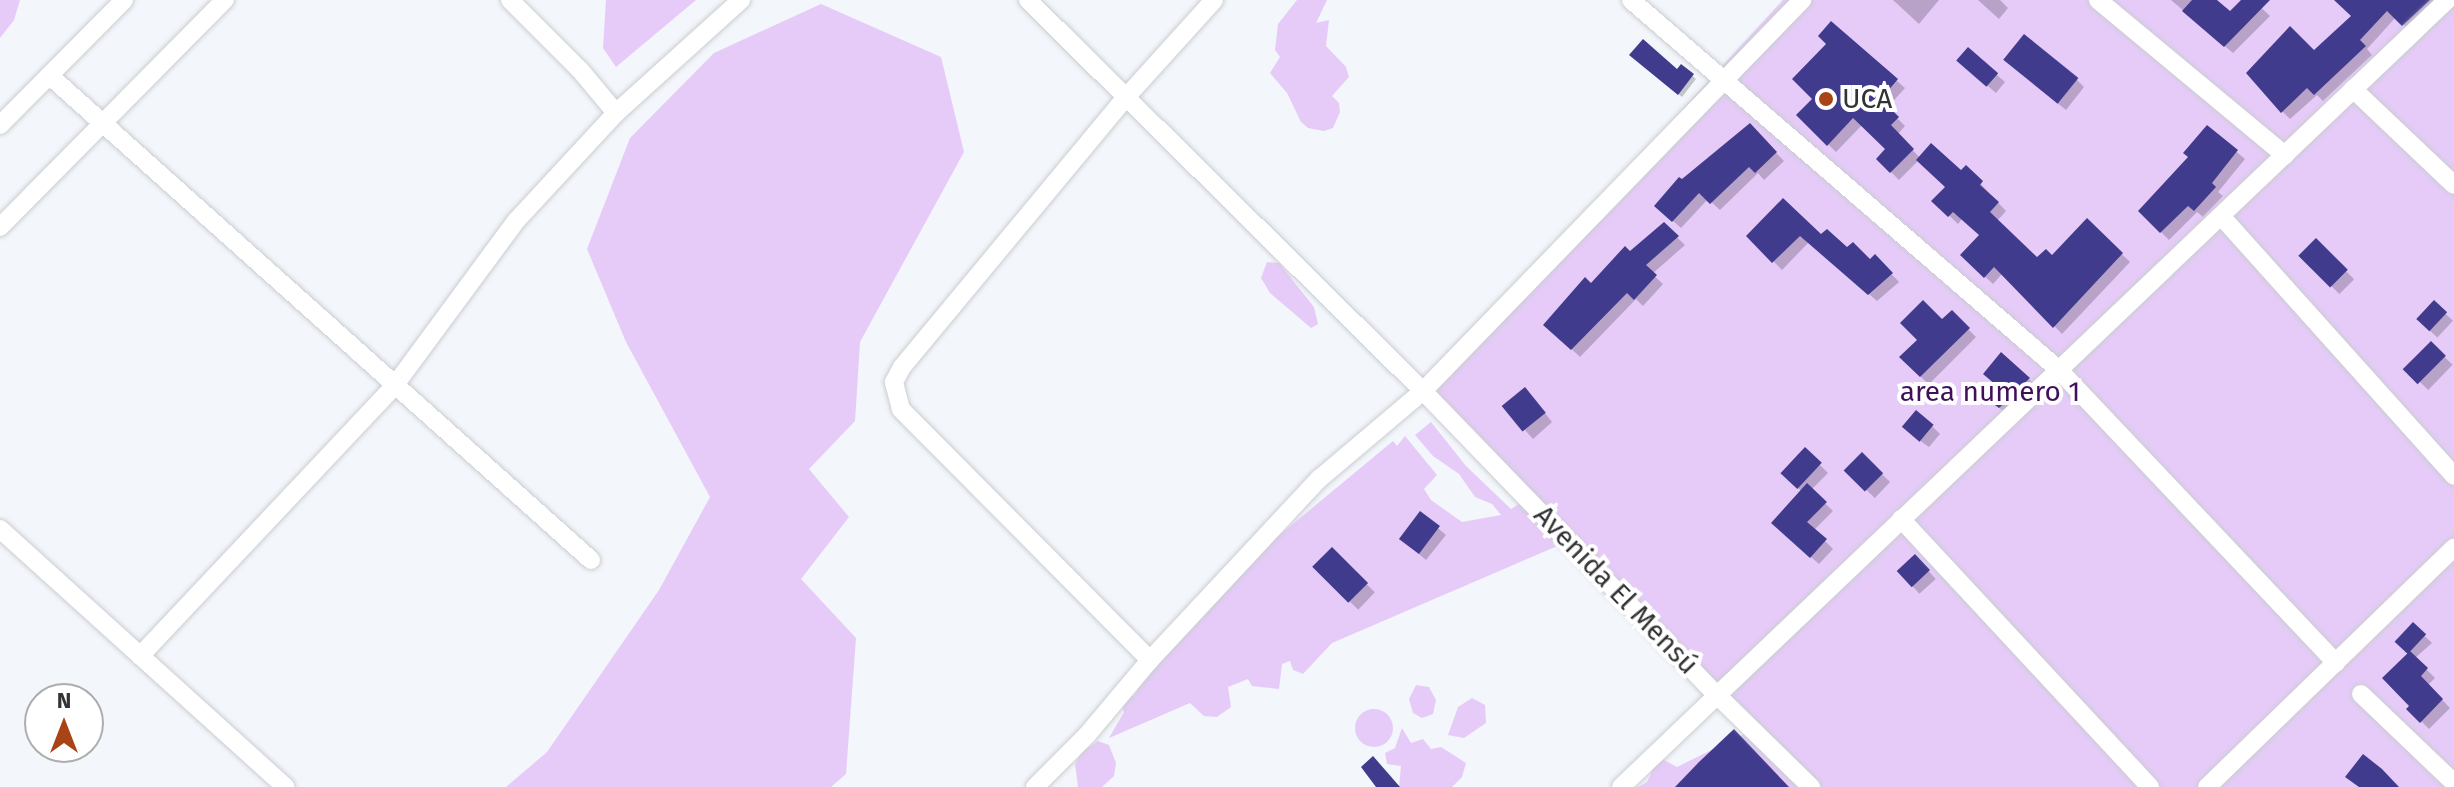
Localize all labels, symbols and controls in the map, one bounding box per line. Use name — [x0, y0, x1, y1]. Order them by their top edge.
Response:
place label: UCA — [1842, 82, 1892, 116]
marker: UCA — [1817, 90, 1835, 108]
park label: area numero 1 — [1900, 375, 2080, 409]
street label: Avenida El Mensú — [1527, 499, 1705, 681]
north arrow — [24, 683, 104, 763]
text: N — [57, 687, 71, 714]

